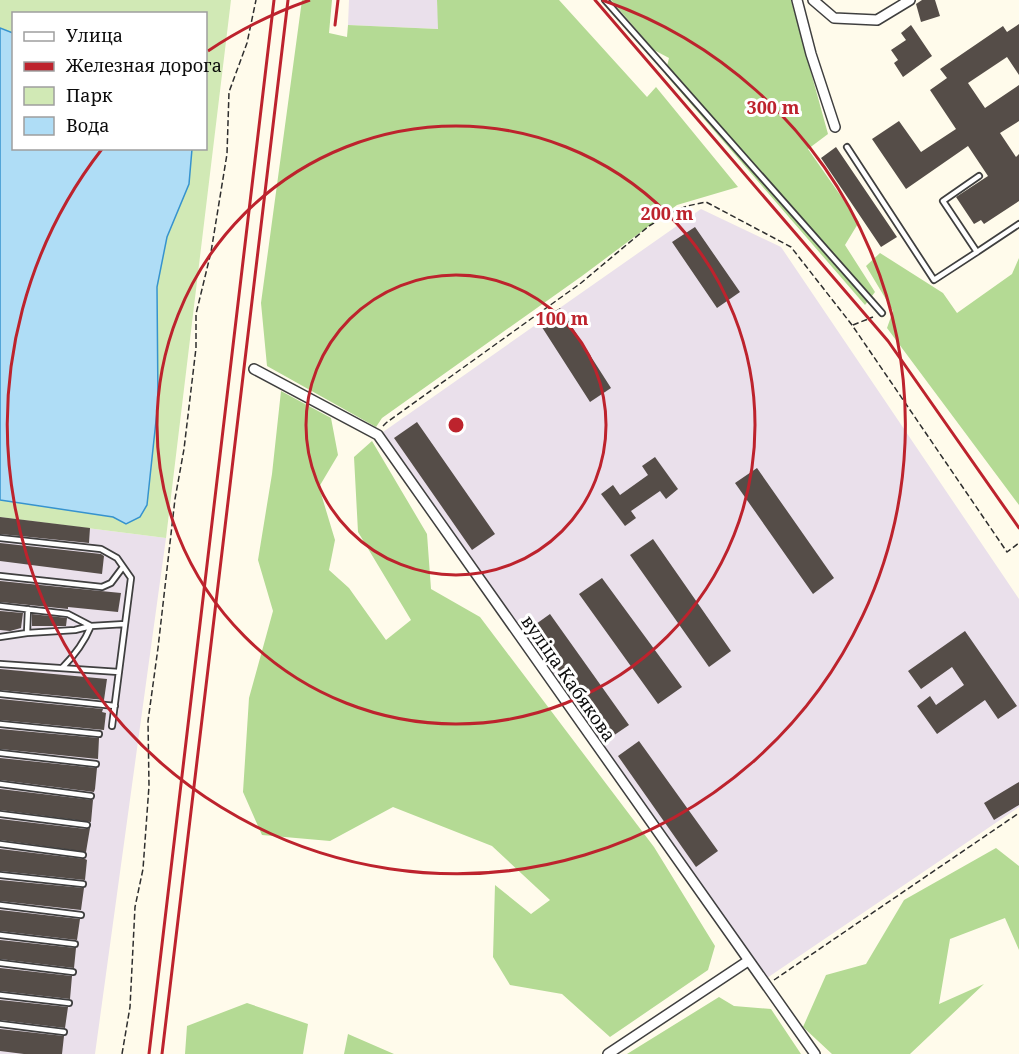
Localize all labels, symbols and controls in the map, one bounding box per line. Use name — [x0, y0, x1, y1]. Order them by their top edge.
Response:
legend — [12, 12, 207, 150]
text: Улица — [66, 23, 123, 47]
text: Железная дорога — [65, 53, 222, 77]
text: Парк — [66, 83, 113, 107]
text: 300 m — [747, 95, 800, 119]
text: Вода — [66, 113, 110, 137]
text: 200 m — [641, 201, 694, 225]
text: 100 m — [536, 306, 589, 330]
centre of rings — [446, 415, 466, 435]
street label: вуліца Кабякова — [516, 610, 622, 746]

